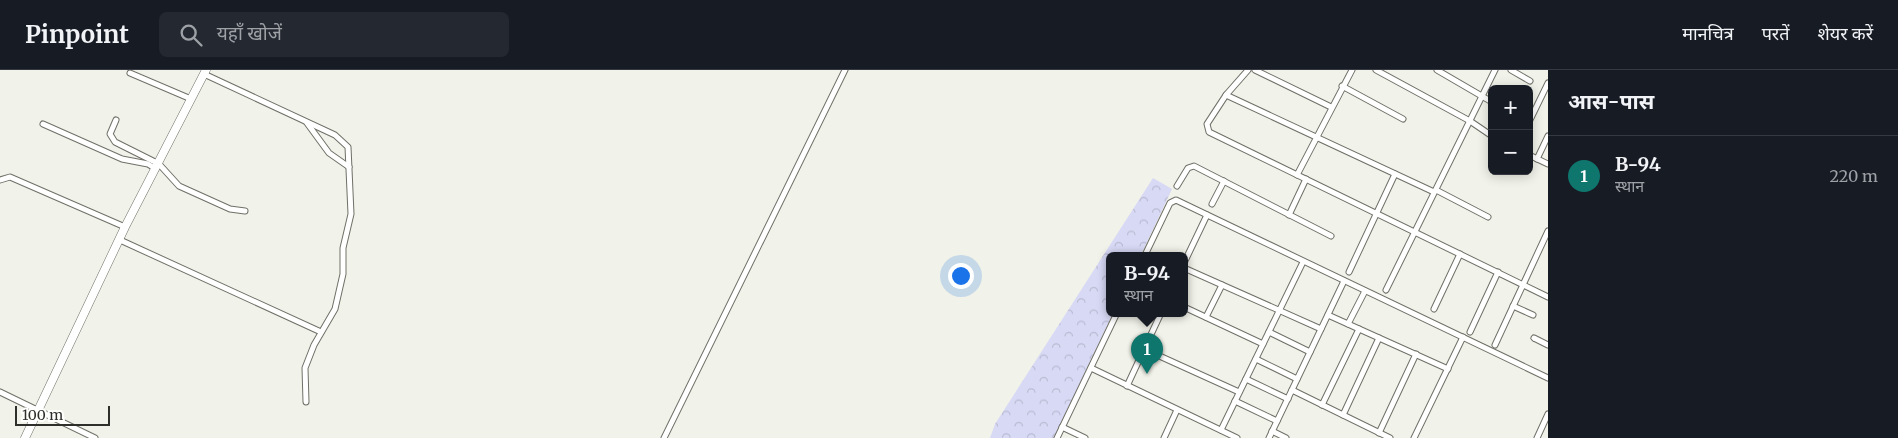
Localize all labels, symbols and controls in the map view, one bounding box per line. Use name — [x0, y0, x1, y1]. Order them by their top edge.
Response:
search box — [159, 12, 509, 57]
text: Pinpoint — [25, 19, 129, 50]
icon: search — [177, 21, 205, 49]
text: यहाँ खोजें — [217, 21, 282, 45]
text: मानचित्र — [1682, 22, 1734, 45]
text: परतें — [1762, 22, 1790, 45]
text: शेयर करें — [1818, 22, 1873, 45]
map controls — [1488, 85, 1533, 175]
button: + — [1488, 85, 1533, 130]
text: आस-पास — [1568, 88, 1654, 115]
button: − — [1488, 130, 1533, 175]
text: B-94 — [1615, 152, 1661, 176]
text: 1 — [1580, 166, 1588, 186]
text: 220 m — [1830, 166, 1878, 186]
text: स्थान — [1615, 176, 1644, 196]
popup — [1106, 252, 1188, 317]
text: B-94 — [1124, 261, 1170, 285]
your location — [948, 263, 974, 289]
text: स्थान — [1124, 285, 1153, 305]
pin: 1 — [1131, 333, 1163, 374]
scale bar — [15, 403, 110, 426]
text: 100 m — [22, 406, 63, 424]

